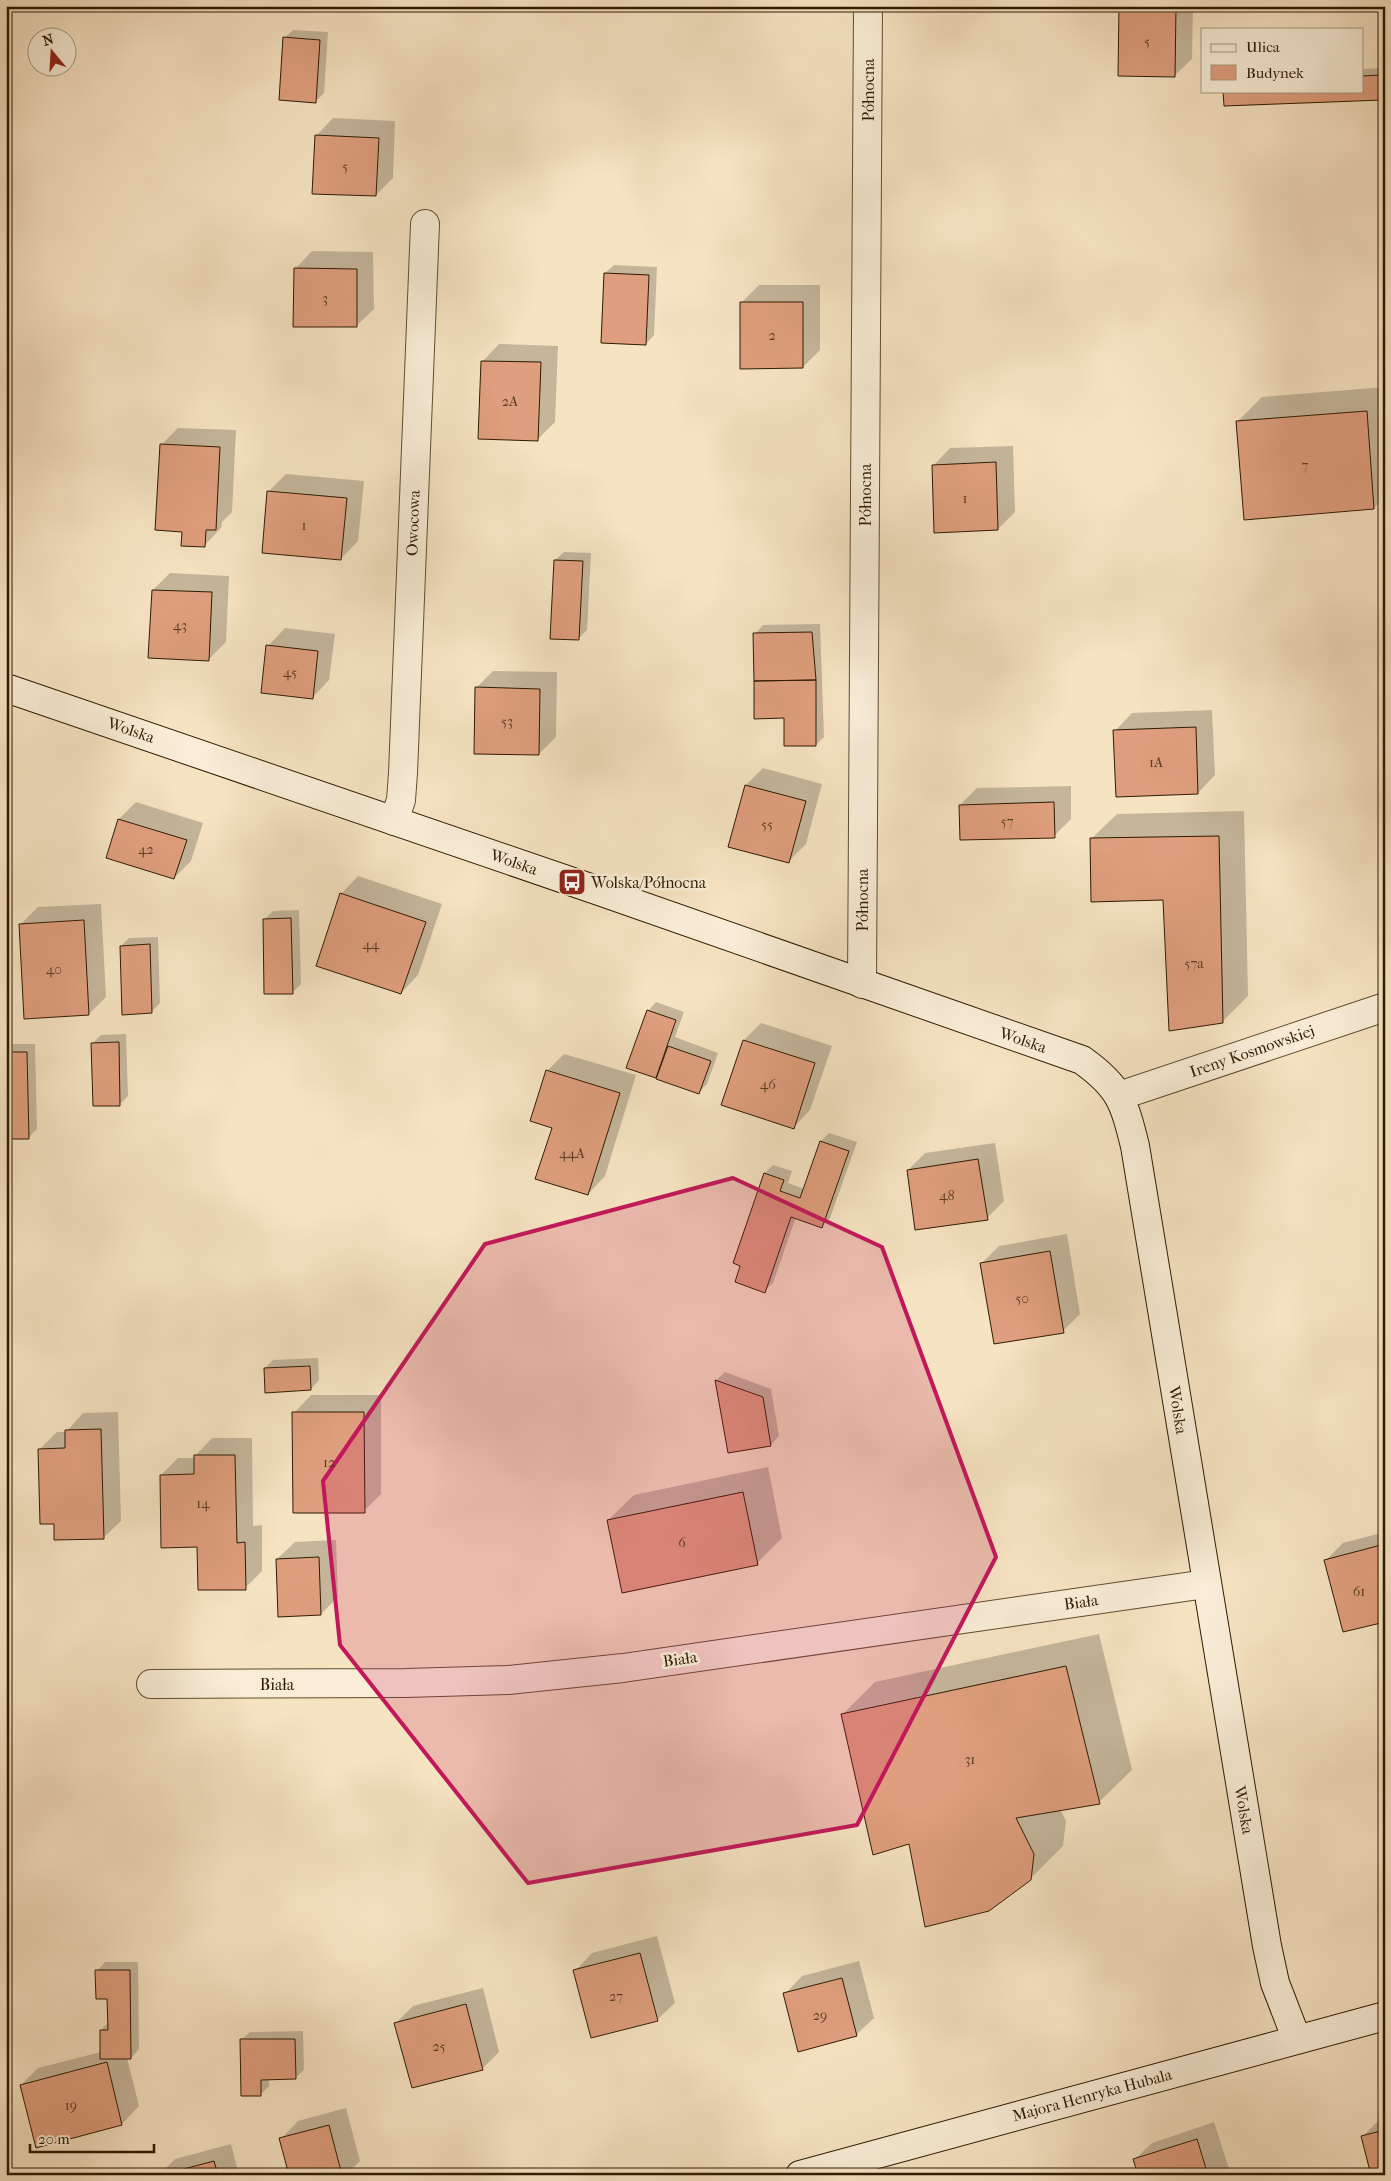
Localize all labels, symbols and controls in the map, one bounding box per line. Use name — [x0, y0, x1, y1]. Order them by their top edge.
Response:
north arrow — [28, 28, 78, 78]
legend — [1201, 28, 1364, 92]
text: N — [40, 30, 56, 50]
house number: 5 — [1144, 33, 1150, 50]
text: Ulica — [1246, 38, 1281, 56]
street label: Północna — [859, 58, 878, 121]
text: Budynek — [1246, 64, 1304, 82]
house number: 5 — [342, 158, 348, 175]
house number: 3 — [322, 290, 328, 307]
house number: 2 — [768, 327, 776, 344]
house number: 2A — [502, 393, 519, 410]
house number: 7 — [1302, 457, 1309, 474]
street label: Północna — [856, 463, 875, 526]
street label: Owocowa — [402, 489, 424, 556]
house number: 1 — [963, 490, 968, 507]
house number: 1 — [302, 517, 307, 534]
house number: 43 — [173, 617, 187, 634]
house number: 45 — [283, 664, 297, 681]
street label: Wolska — [104, 713, 158, 747]
house number: 53 — [501, 713, 513, 730]
house number: 1A — [1149, 754, 1164, 771]
house number: 57 — [1001, 813, 1014, 830]
house number: 55 — [761, 816, 773, 833]
house number: 42 — [138, 841, 154, 858]
street label: Wolska — [487, 845, 541, 879]
bus stop icon: Wolska/Północna — [557, 867, 587, 897]
street label: Północna — [853, 868, 872, 931]
place label: Wolska/Północna — [590, 873, 707, 892]
house number: 44 — [363, 936, 380, 953]
house number: 57a — [1184, 955, 1204, 972]
house number: 40 — [46, 961, 62, 978]
street label: Ireny Kosmowskiej — [1187, 1021, 1317, 1081]
street label: Wolska — [996, 1023, 1050, 1057]
house number: 46 — [760, 1076, 776, 1093]
house number: 44A — [559, 1145, 586, 1162]
house number: 48 — [939, 1187, 955, 1204]
house number: 50 — [1015, 1290, 1029, 1307]
street label: Wolska — [1165, 1384, 1191, 1436]
house number: 12 — [323, 1454, 335, 1471]
house number: 14 — [196, 1495, 210, 1512]
house number: 6 — [678, 1534, 686, 1551]
house number: 61 — [1353, 1583, 1365, 1600]
street label: Biała — [1063, 1590, 1100, 1614]
street label: Biała — [662, 1647, 699, 1671]
street label: Biała — [260, 1675, 295, 1694]
house number: 31 — [965, 1751, 975, 1768]
street label: Wolska — [1230, 1783, 1258, 1836]
house number: 27 — [609, 1988, 623, 2005]
house number: 29 — [813, 2007, 827, 2024]
house number: 25 — [432, 2038, 446, 2055]
street label: Majora Henryka Hubala — [1010, 2064, 1175, 2125]
house number: 19 — [65, 2097, 77, 2114]
scale bar — [30, 2121, 154, 2153]
text: 20 m — [38, 2130, 70, 2148]

